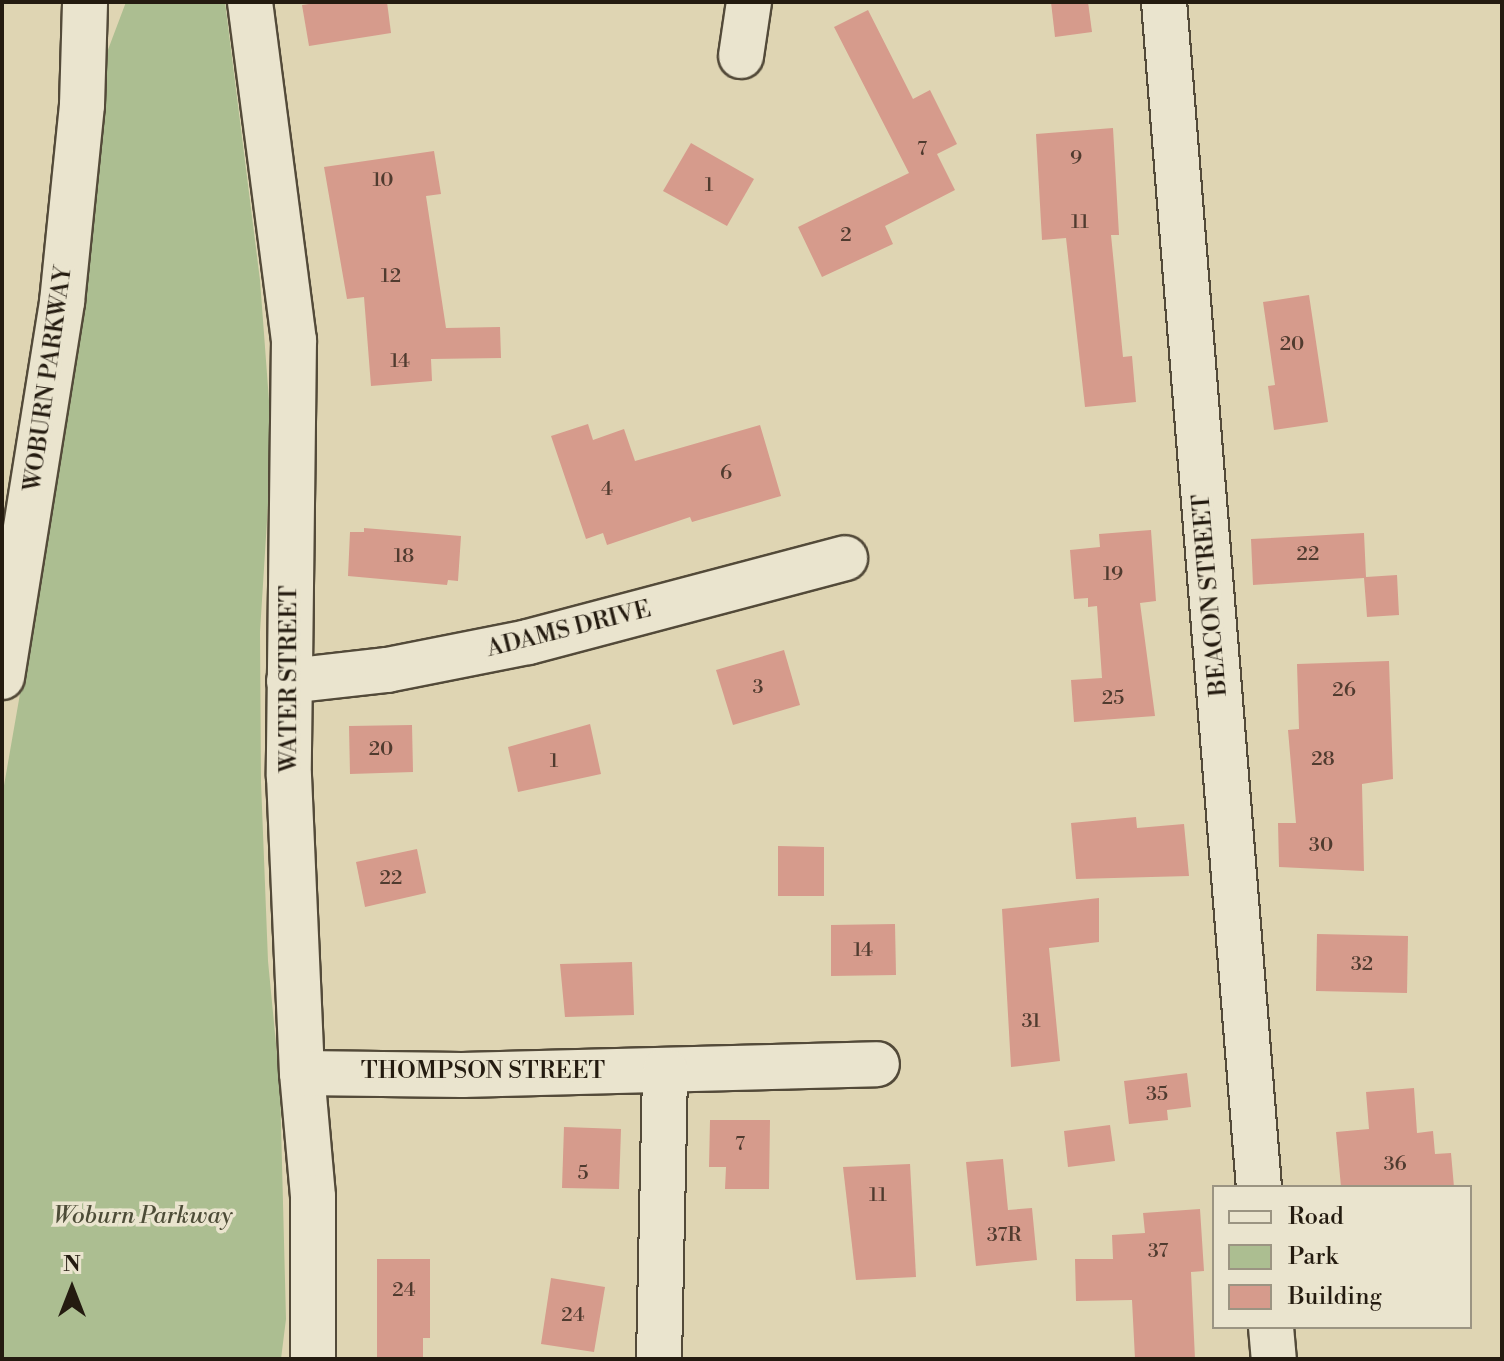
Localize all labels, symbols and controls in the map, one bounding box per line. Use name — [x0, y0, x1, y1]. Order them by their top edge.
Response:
house number: 7 — [917, 137, 927, 161]
house number: 9 — [1070, 146, 1082, 170]
house number: 10 — [372, 168, 394, 192]
house number: 1 — [705, 173, 713, 197]
house number: 11 — [1071, 210, 1089, 234]
house number: 2 — [840, 223, 852, 247]
house number: 12 — [381, 264, 401, 288]
street label: WOBURN PARKWAY — [19, 265, 79, 493]
house number: 20 — [1280, 332, 1304, 356]
house number: 14 — [390, 349, 410, 373]
house number: 6 — [720, 461, 732, 485]
house number: 4 — [601, 477, 613, 501]
street label: BEACON STREET — [1188, 493, 1234, 697]
house number: 22 — [1297, 542, 1319, 566]
house number: 18 — [394, 544, 414, 568]
house number: 19 — [1103, 562, 1123, 586]
street label: WATER STREET — [276, 585, 304, 773]
street label: ADAMS DRIVE — [484, 596, 654, 664]
house number: 3 — [752, 675, 764, 699]
house number: 26 — [1332, 678, 1356, 702]
house number: 25 — [1102, 686, 1124, 710]
house number: 20 — [369, 737, 393, 761]
house number: 28 — [1311, 747, 1335, 771]
house number: 1 — [550, 749, 558, 773]
house number: 30 — [1309, 833, 1333, 857]
house number: 22 — [380, 866, 402, 890]
house number: 14 — [853, 938, 873, 962]
house number: 32 — [1351, 952, 1373, 976]
house number: 31 — [1021, 1009, 1041, 1033]
street label: THOMPSON STREET — [361, 1058, 605, 1086]
house number: 35 — [1146, 1082, 1168, 1106]
house number: 7 — [735, 1132, 745, 1156]
house number: 36 — [1383, 1152, 1407, 1176]
house number: 5 — [577, 1161, 589, 1185]
house number: 11 — [869, 1183, 887, 1207]
legend — [1212, 1185, 1472, 1329]
text: Road — [1288, 1202, 1344, 1232]
park label: Woburn Parkway — [53, 1203, 233, 1231]
house number: 37R — [987, 1223, 1021, 1247]
house number: 37 — [1148, 1239, 1168, 1263]
text: Park — [1288, 1242, 1338, 1272]
north arrow — [32, 1249, 112, 1329]
text: N — [63, 1251, 81, 1278]
house number: 24 — [392, 1278, 416, 1302]
text: Building — [1288, 1282, 1382, 1312]
house number: 24 — [561, 1303, 585, 1327]

